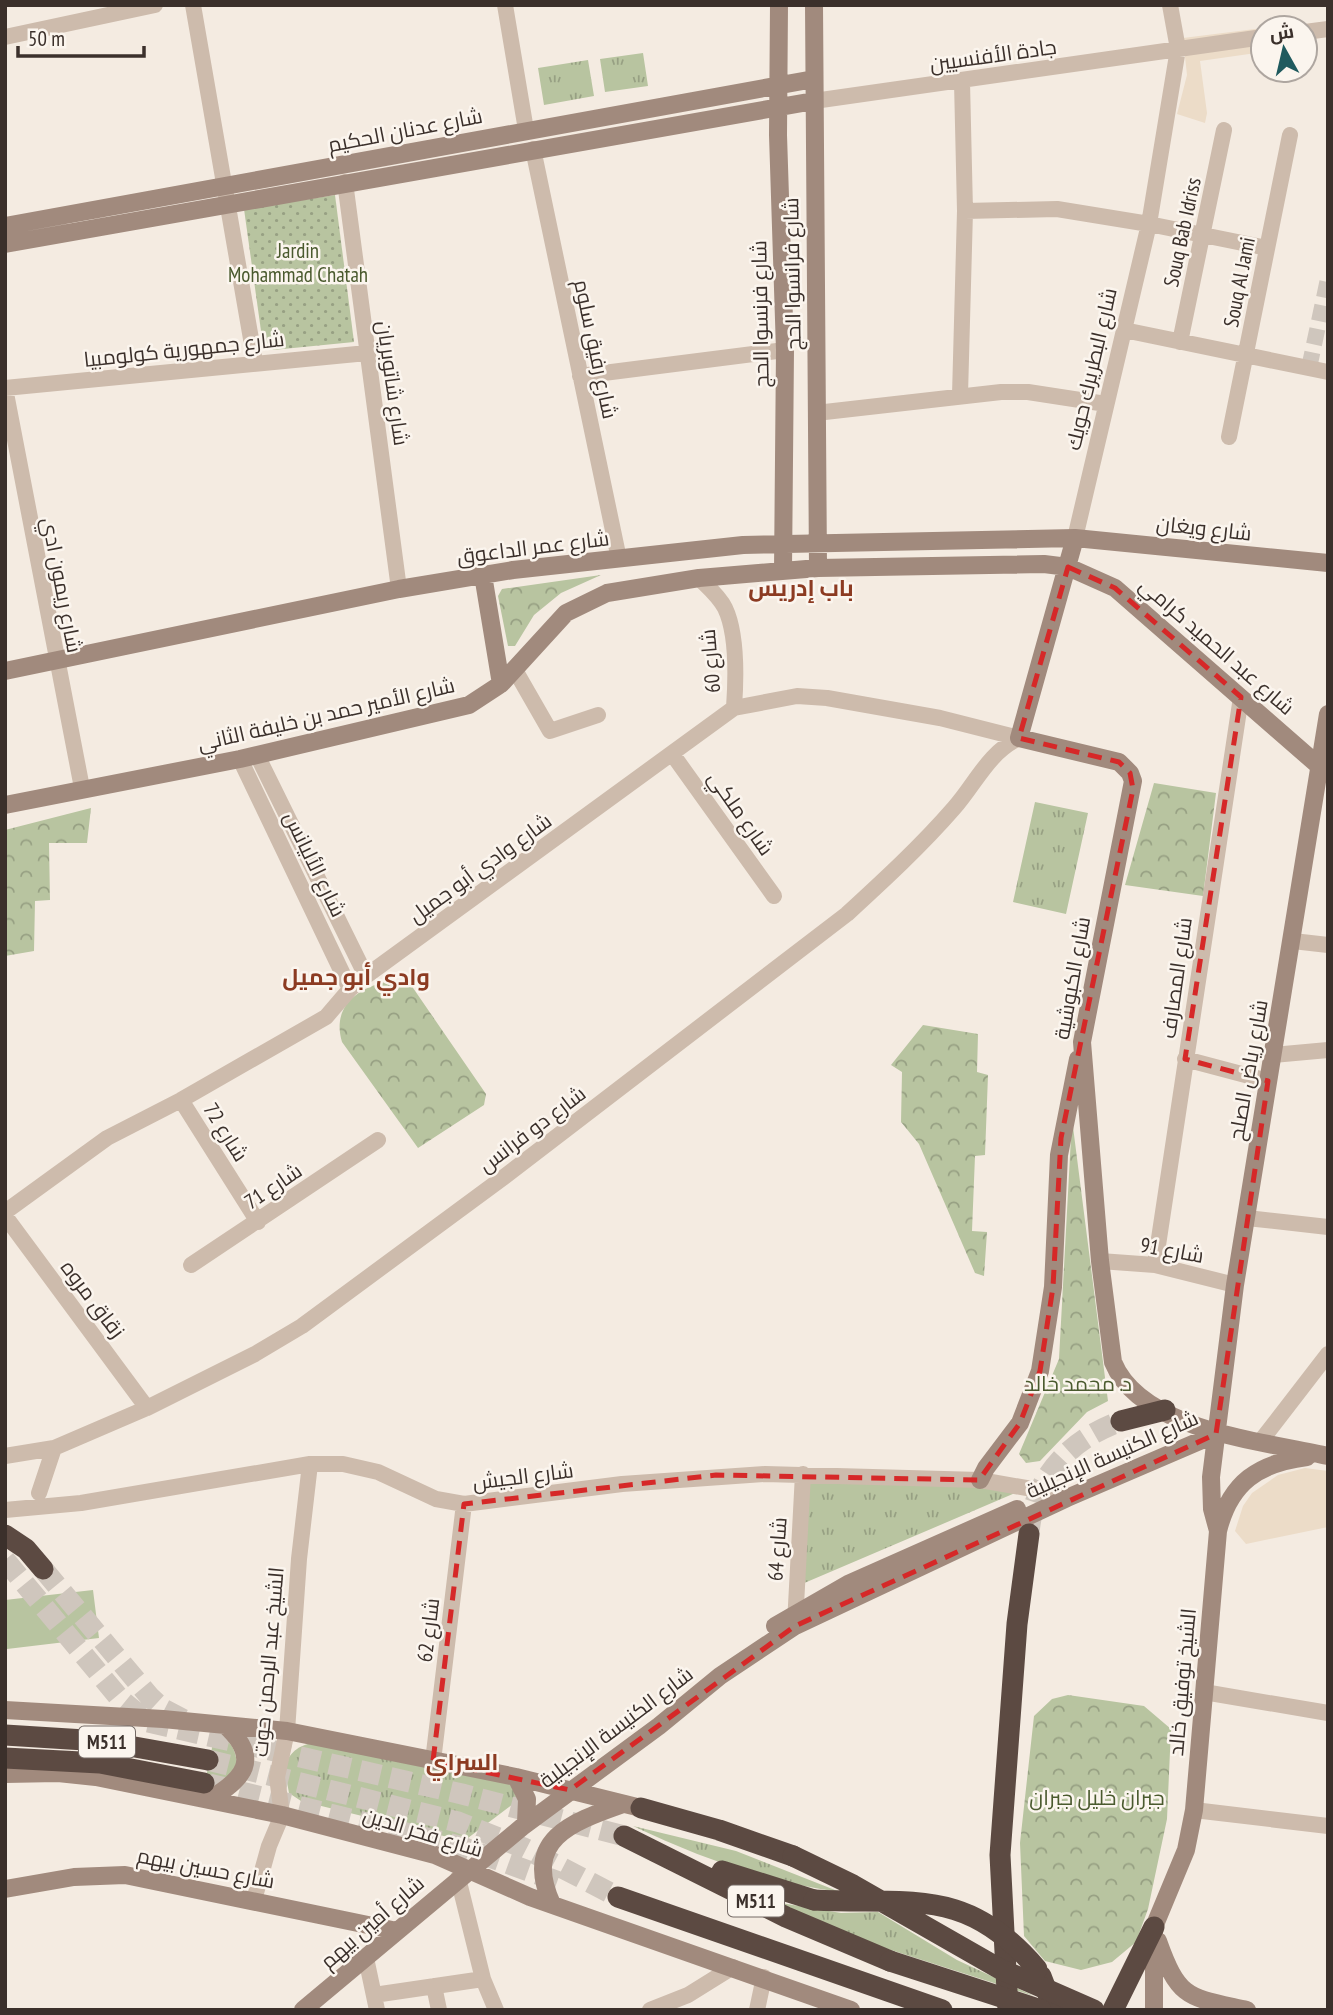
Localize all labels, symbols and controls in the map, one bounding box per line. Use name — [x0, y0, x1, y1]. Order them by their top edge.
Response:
scale bar — [18, 14, 144, 58]
north arrow — [1249, 14, 1319, 84]
text: ش — [1268, 19, 1295, 46]
text: 50 m — [28, 25, 65, 52]
street label: جادة الأفنسيين — [928, 33, 1058, 77]
street label: شارع عدنان الحكيم — [325, 102, 485, 159]
street label: Souq Bab Idriss — [1157, 175, 1207, 289]
street label: شارع فرانسوا الحج — [777, 197, 808, 351]
street label: Souq Al Jami — [1217, 235, 1261, 329]
park label: Jardin Mohammad Chatah — [228, 237, 368, 288]
street label: شارع فرنسوا الحج — [745, 240, 776, 388]
street label: شارع رفيق سلوم — [567, 277, 624, 421]
street label: شارع البطريرك حويك — [1059, 285, 1124, 453]
street label: شارع شاتوبريان — [370, 319, 415, 447]
street label: شارع جمهورية كولومبيا — [82, 325, 286, 374]
street label: شارع ويغان — [1155, 510, 1253, 547]
street label: شارع ريمون ادي — [33, 515, 88, 656]
street label: شارع عمر الداعوق — [455, 524, 611, 571]
street label: شارع عبد الحميد كرامي — [1132, 571, 1300, 723]
district label: باب إدريس — [748, 573, 854, 603]
street label: شارع 60 — [694, 628, 727, 694]
street label: شارع الأمير حمد بن خليفة الثاني — [195, 671, 458, 760]
street label: شارع ملكي — [700, 765, 780, 862]
street label: شارع الأليانس — [277, 807, 352, 922]
street label: شارع وادي أبو جميل — [403, 807, 559, 931]
street label: شارع الكبوشية — [1048, 914, 1097, 1042]
street label: شارع المصارف — [1154, 916, 1199, 1040]
district label: وادي أبو جميل — [282, 962, 430, 996]
street label: شارع رياض الصلح — [1222, 997, 1275, 1143]
street label: شارع دو فرانس — [473, 1080, 592, 1179]
street label: شارع 72 — [197, 1098, 254, 1167]
street label: شارع 71 — [239, 1157, 308, 1216]
street label: شارع 91 — [1138, 1231, 1206, 1270]
street label: زقاق مروه — [55, 1255, 131, 1343]
park label: د. محمد خالد — [1024, 1370, 1132, 1397]
street label: شارع الكنيسة الإنجيلية — [1022, 1404, 1203, 1505]
street label: شارع الجيش — [471, 1456, 575, 1497]
street label: شارع 64 — [761, 1516, 794, 1582]
street label: الشيخ عبد الرحمن حوت — [246, 1566, 291, 1758]
street label: شارع 62 — [411, 1597, 446, 1664]
street label: الشيخ توفيق خالد — [1162, 1607, 1203, 1757]
street label: شارع الكنيسة الإنجيلية — [534, 1660, 699, 1794]
road number: M511 — [79, 1726, 135, 1758]
district label: السراي — [426, 1747, 498, 1781]
park label: جبران خليل جبران — [1029, 1784, 1165, 1811]
street label: شارع فخر الدين — [359, 1801, 486, 1864]
street label: شارع حسين بيهم — [135, 1841, 277, 1896]
street label: شارع أمين بيهم — [314, 1869, 430, 1975]
road number: M511 — [728, 1885, 784, 1916]

